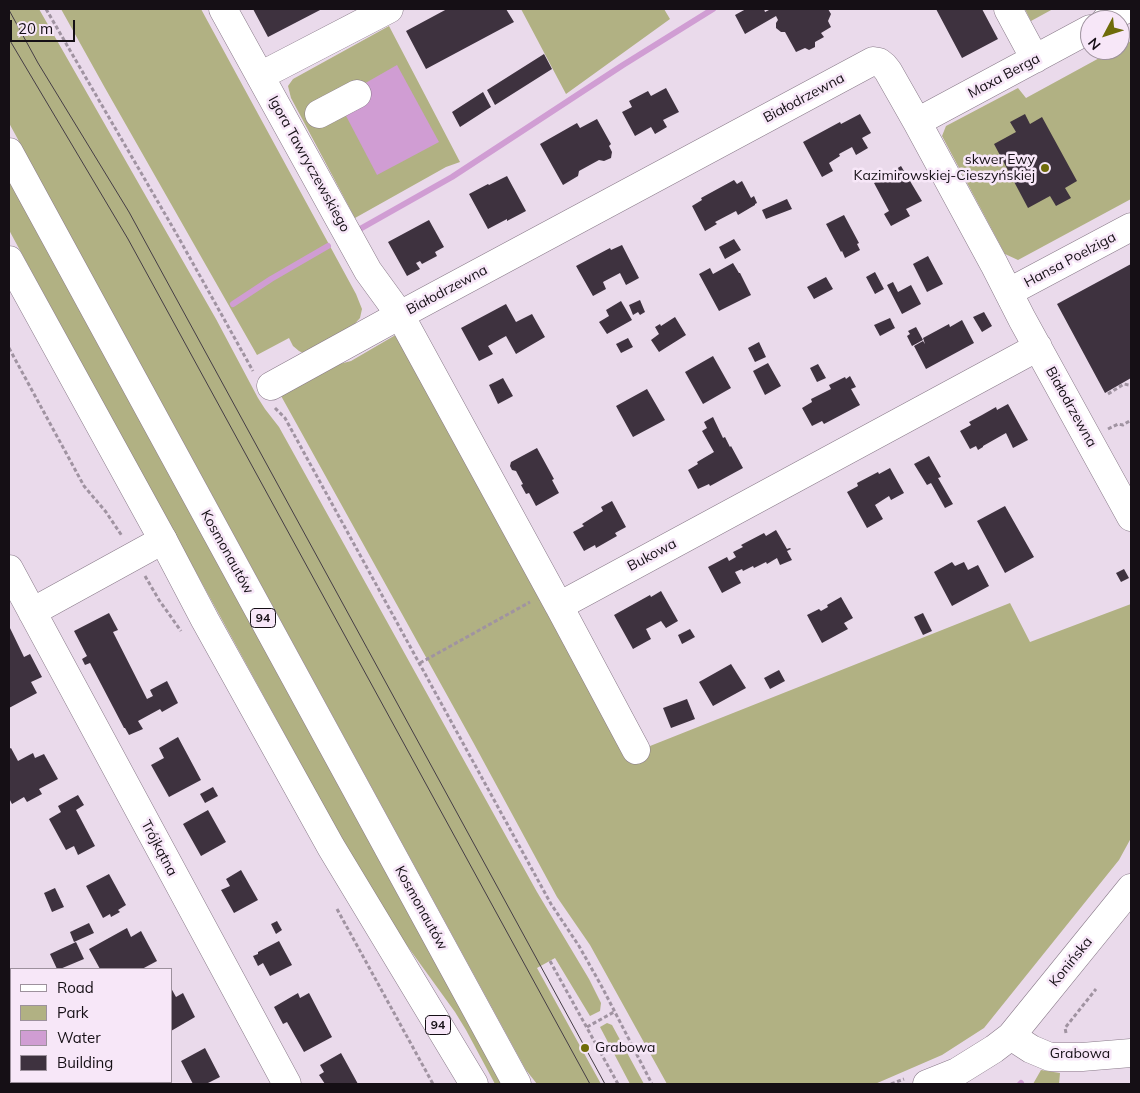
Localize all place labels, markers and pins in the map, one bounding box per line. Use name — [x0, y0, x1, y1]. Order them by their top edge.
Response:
place label: skwer Ewy Kazimirowskiej-Cieszyńskiej — [854, 152, 1035, 184]
marker: skwer Ewy Kazimirowskiej-Cieszyńskiej — [1039, 162, 1051, 174]
place label: Grabowa — [595, 1040, 655, 1056]
marker: Grabowa — [579, 1042, 591, 1054]

